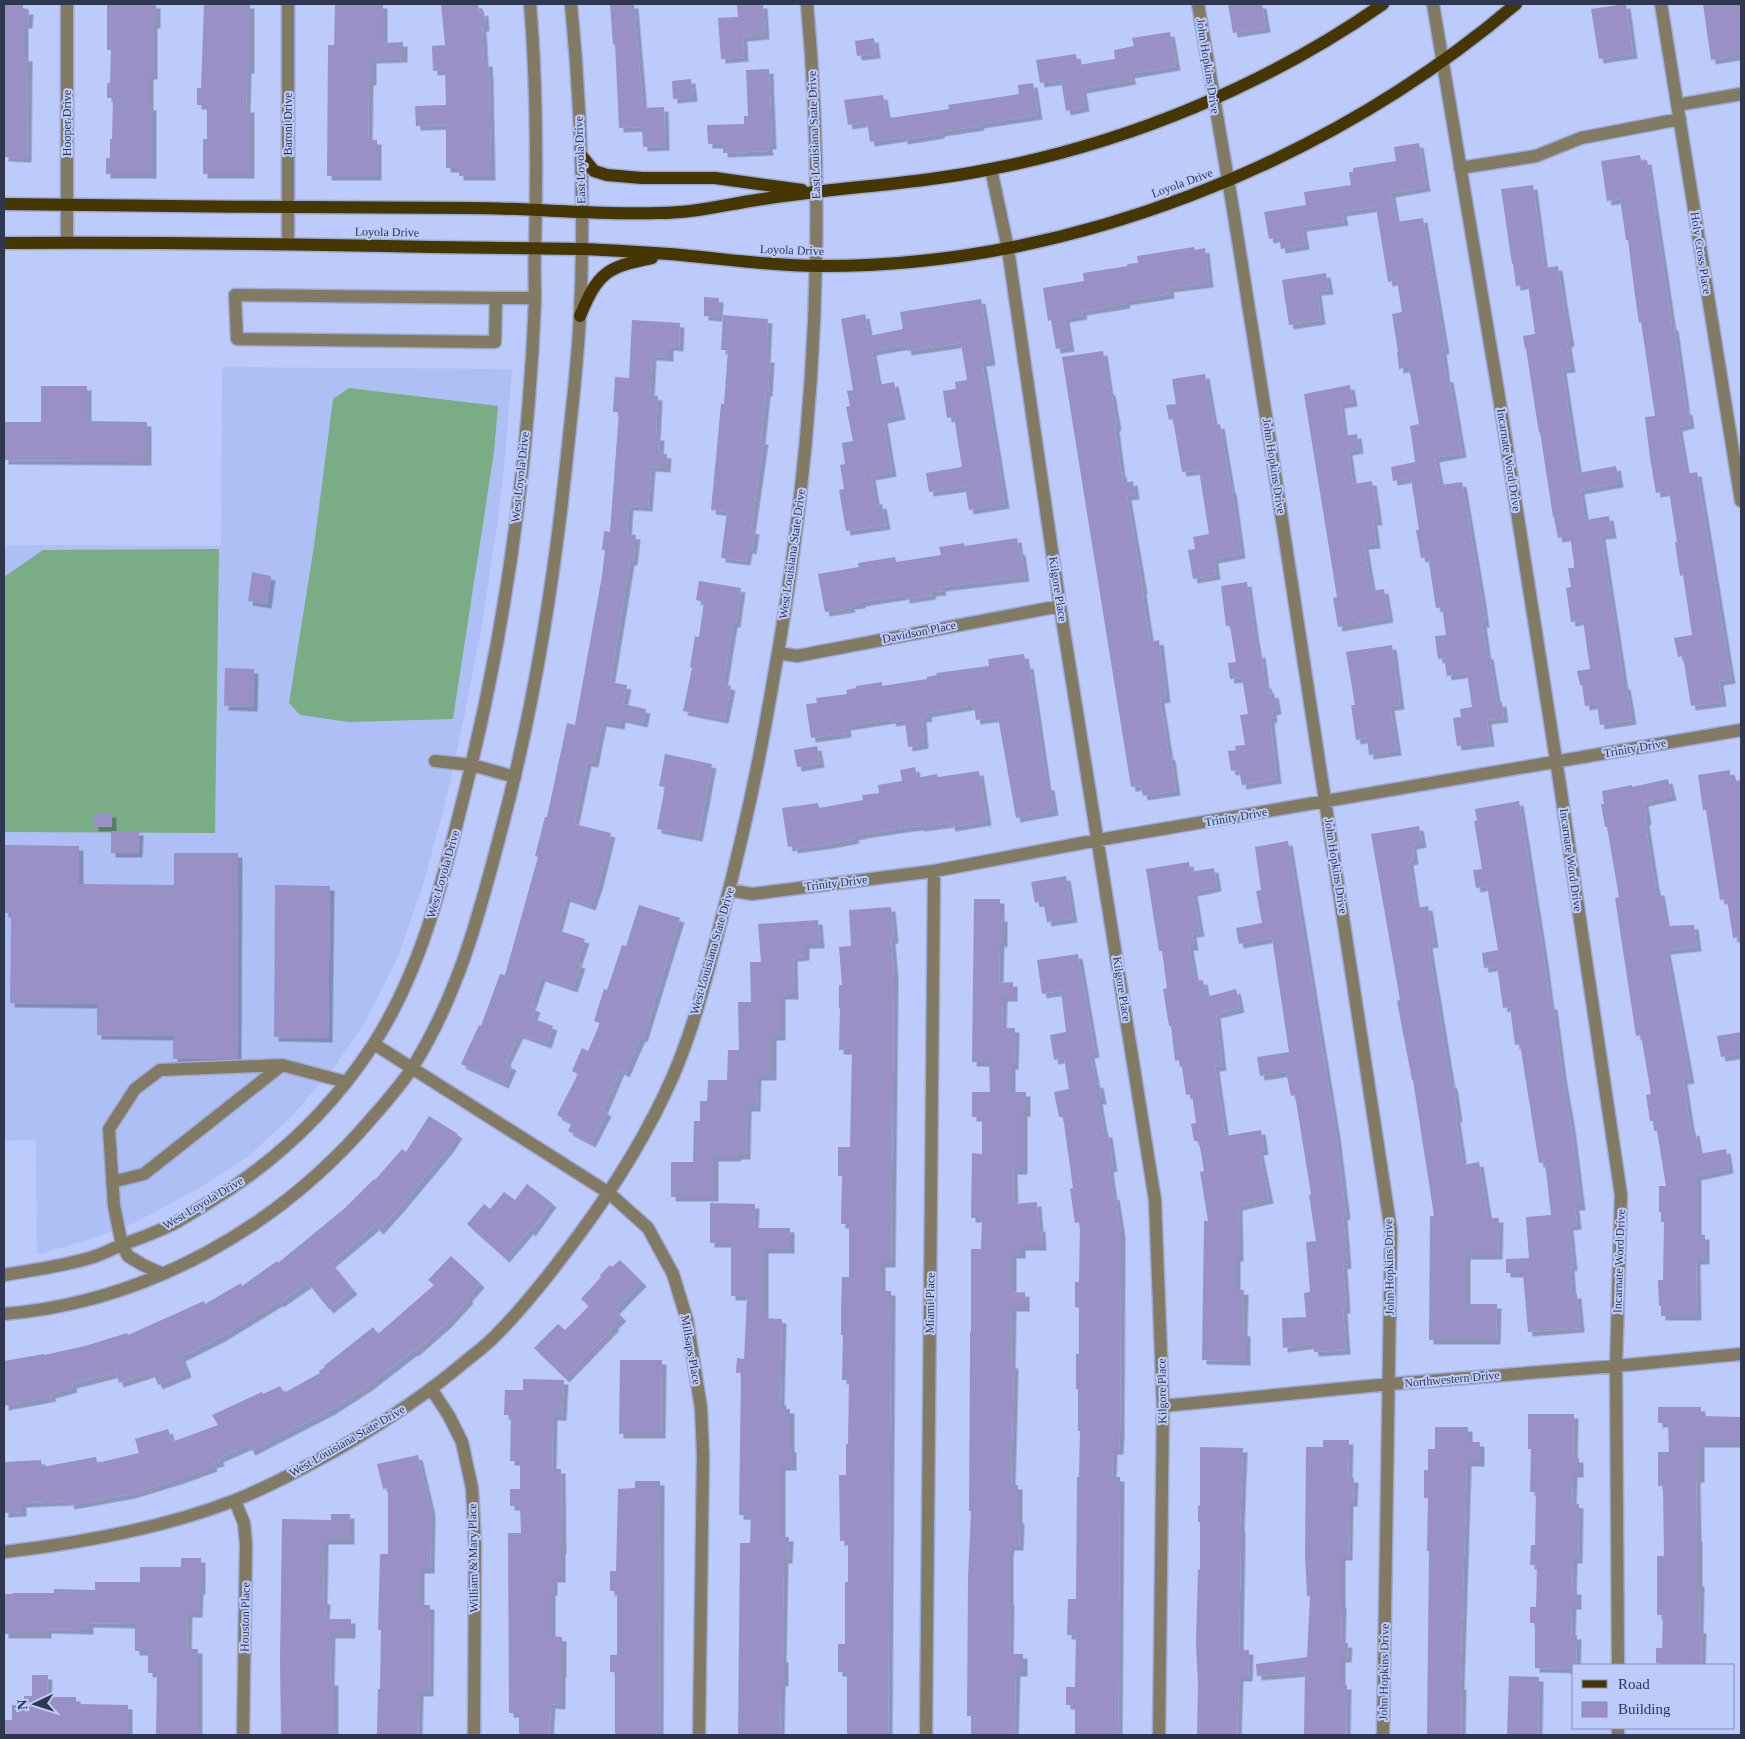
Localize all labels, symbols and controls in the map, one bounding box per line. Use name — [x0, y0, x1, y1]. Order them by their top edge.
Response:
street label: John Hopkins Drive — [1194, 17, 1222, 115]
street label: East Louisiana State Drive — [805, 71, 823, 199]
street label: Hooper Drive — [60, 90, 74, 156]
street label: Baroni Drive — [281, 93, 295, 155]
street label: East Loyola Drive — [571, 116, 589, 204]
street label: Loyola Drive — [1149, 165, 1215, 201]
street label: Holy Cross Place — [1688, 211, 1714, 295]
street label: Loyola Drive — [355, 224, 419, 240]
street label: Loyola Drive — [760, 242, 824, 258]
street label: Incarnate Word Drive — [1494, 407, 1524, 513]
street label: John Hopkins Drive — [1260, 417, 1288, 515]
street label: West Loyola Drive — [508, 431, 532, 523]
street label: West Louisiana State Drive — [776, 488, 808, 620]
street label: Kilgore Place — [1046, 555, 1070, 623]
street label: Davidson Place — [881, 618, 957, 646]
street label: Trinity Drive — [1603, 736, 1667, 760]
street label: Trinity Drive — [1204, 805, 1268, 829]
street label: Incarnate Word Drive — [1557, 807, 1585, 913]
street label: John Hopkins Drive — [1322, 817, 1350, 915]
street label: West Loyola Drive — [424, 828, 462, 920]
street label: Trinity Drive — [804, 872, 868, 894]
street label: West Louisiana State Drive — [687, 886, 737, 1016]
street label: Kilgore Place — [1110, 955, 1134, 1023]
street label: West Loyola Drive — [160, 1174, 246, 1232]
street label: Incarnate Word Drive — [1610, 1209, 1628, 1313]
street label: John Hopkins Drive — [1381, 1219, 1397, 1315]
street label: Miami Place — [922, 1272, 938, 1334]
street label: Millsaps Place — [678, 1314, 704, 1386]
street label: Kilgore Place — [1154, 1358, 1170, 1424]
street label: Northwestern Drive — [1404, 1368, 1500, 1390]
street label: West Louisiana State Drive — [287, 1402, 407, 1480]
street label: William & Mary Place — [465, 1503, 481, 1613]
street label: Houston Place — [237, 1582, 253, 1652]
street label: John Hopkins Drive — [1376, 1624, 1392, 1720]
legend — [1572, 1664, 1735, 1729]
text: Road — [1618, 1676, 1650, 1692]
north arrow — [10, 1679, 60, 1729]
text: N — [15, 1699, 30, 1710]
text: Building — [1618, 1701, 1671, 1717]

